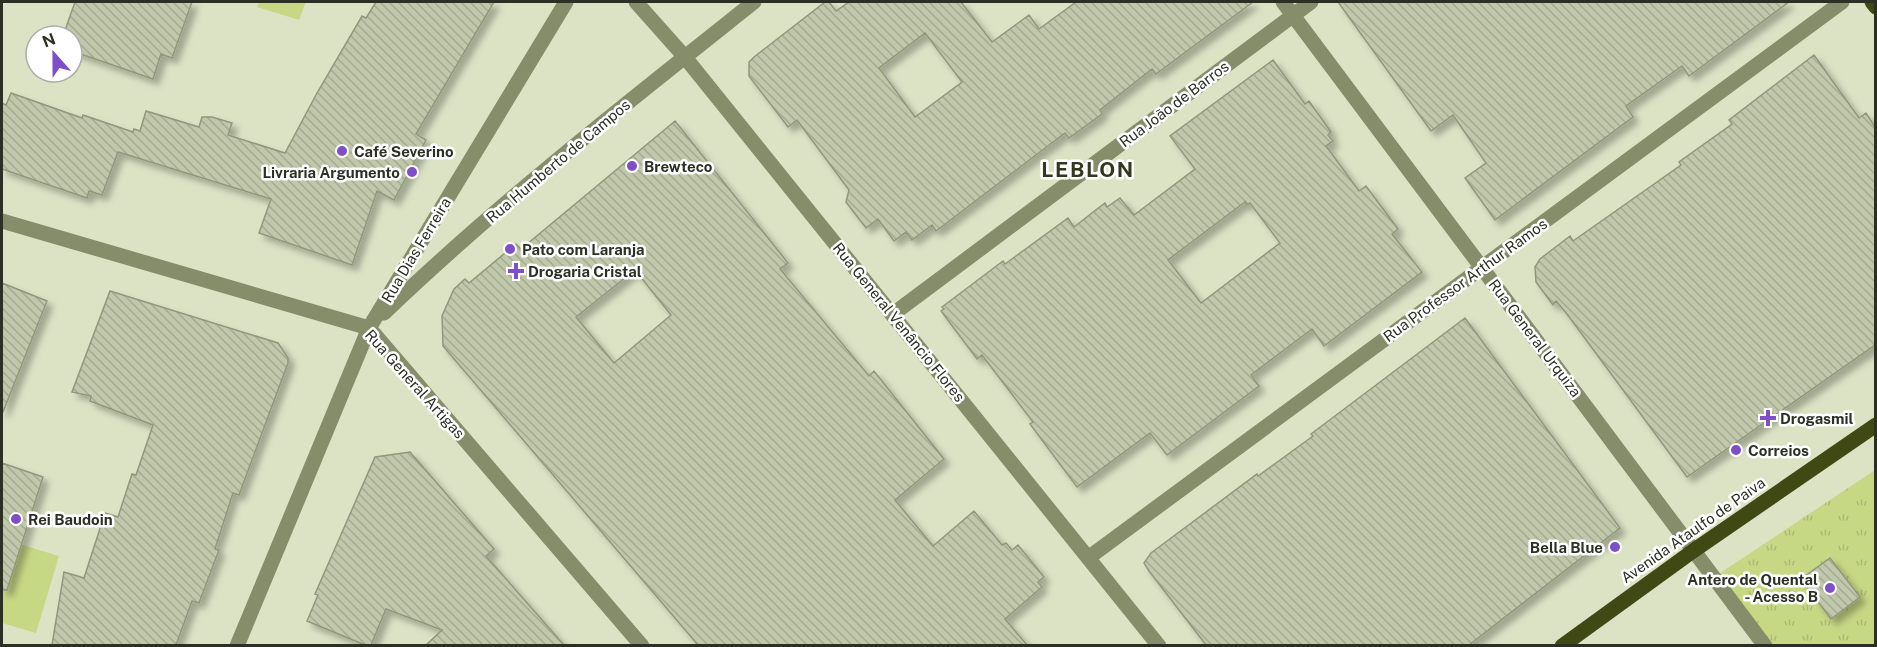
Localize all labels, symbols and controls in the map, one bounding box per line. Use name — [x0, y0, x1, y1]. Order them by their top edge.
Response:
north arrow — [24, 24, 84, 84]
text: N — [40, 29, 58, 52]
street label: Rua João de Barros — [1116, 57, 1232, 151]
street label: Rua Humberto de Campos — [483, 96, 633, 226]
place label: Café Severino — [354, 143, 454, 160]
marker: Café Severino — [335, 144, 349, 158]
district label: LEBLON — [1041, 157, 1135, 182]
place label: Brewteco — [644, 158, 713, 175]
marker: Brewteco — [625, 159, 639, 173]
place label: Livraria Argumento — [262, 164, 400, 181]
marker: Livraria Argumento — [405, 165, 419, 179]
street label: Rua Dias Ferreira — [378, 195, 454, 305]
street label: Rua Professor Arthur Ramos — [1380, 215, 1550, 345]
street label: Rua General Venâncio Flores — [830, 239, 968, 405]
place label: Pato com Laranja — [522, 241, 645, 258]
marker: Pato com Laranja — [503, 242, 517, 256]
place label: Drogaria Cristal — [528, 263, 642, 280]
marker: Drogaria Cristal — [509, 264, 523, 278]
street label: Rua General Urquiza — [1485, 276, 1585, 400]
street label: Rua General Artigas — [362, 326, 468, 442]
place label: Drogasmil — [1780, 410, 1854, 427]
marker: Drogasmil — [1761, 411, 1775, 425]
place label: Correios — [1748, 442, 1809, 459]
marker: Correios — [1729, 443, 1743, 457]
street label: Avenida Ataulfo de Paiva — [1618, 474, 1768, 586]
place label: Rei Baudoin — [28, 511, 113, 528]
marker: Rei Baudoin — [9, 512, 23, 526]
place label: Bella Blue — [1530, 539, 1603, 556]
marker: Bella Blue — [1608, 540, 1622, 554]
place label: Antero de Quental - Acesso B — [1687, 571, 1818, 605]
marker: Antero de Quental - Acesso B — [1823, 581, 1837, 595]

